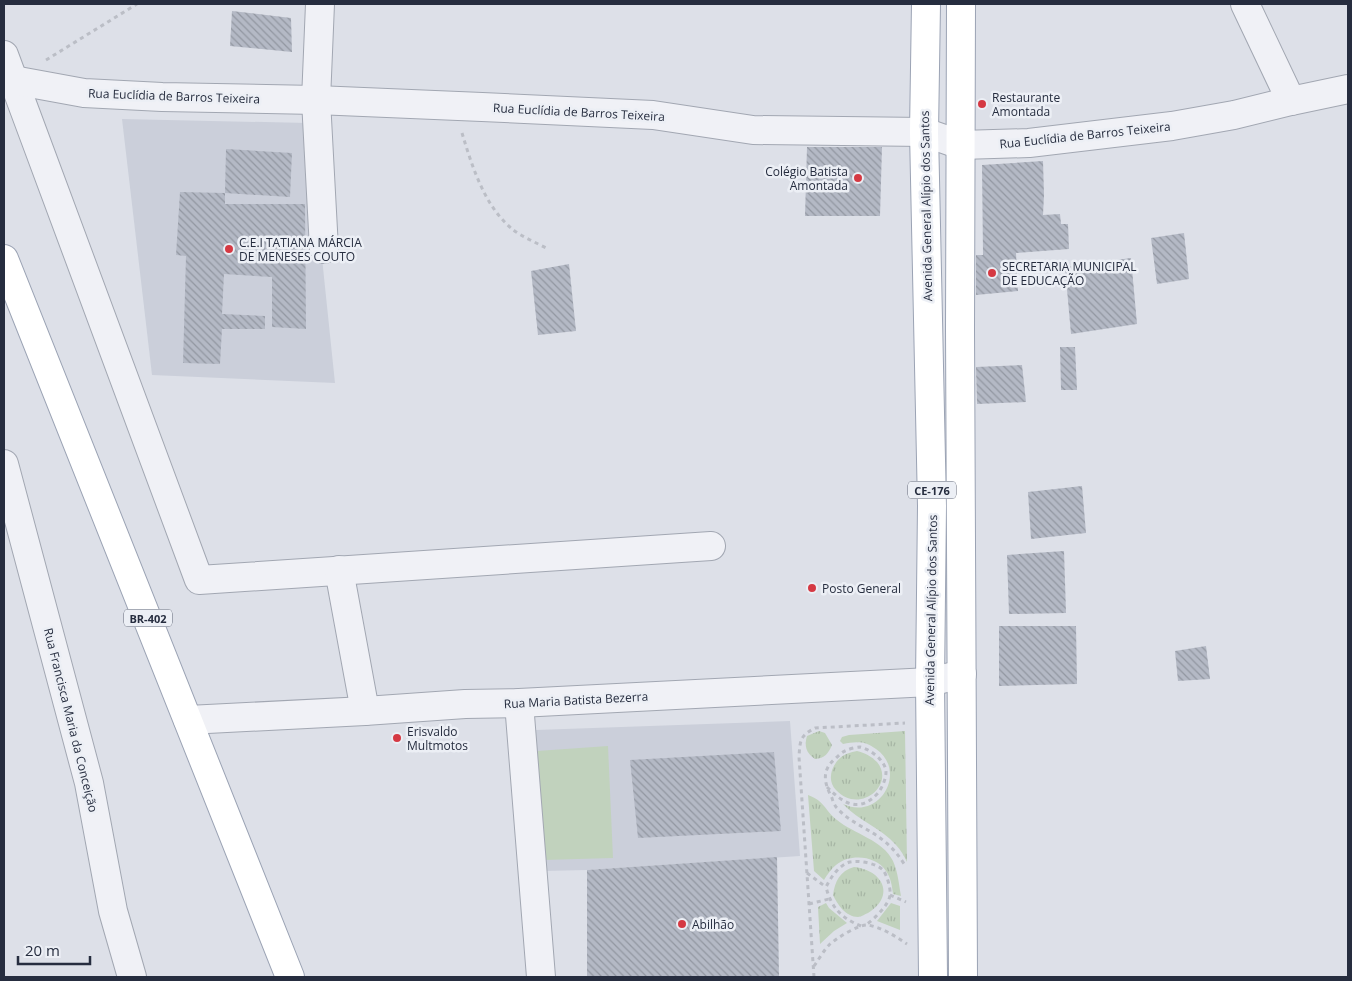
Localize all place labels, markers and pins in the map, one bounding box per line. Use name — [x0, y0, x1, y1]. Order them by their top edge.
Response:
place label: Restaurante Amontada — [992, 89, 1060, 120]
marker: Restaurante Amontada — [976, 98, 988, 110]
place label: Colégio Batista Amontada — [765, 163, 848, 194]
marker: Colégio Batista Amontada — [852, 172, 864, 184]
place label: C.E.I TATIANA MÁRCIA DE MENESES COUTO — [239, 234, 362, 265]
marker: C.E.I TATIANA MÁRCIA DE MENESES COUTO — [223, 243, 235, 255]
place label: SECRETARIA MUNICIPAL DE EDUCAÇÃO — [1002, 258, 1136, 289]
marker: SECRETARIA MUNICIPAL DE EDUCAÇÃO — [986, 267, 998, 279]
place label: Posto General — [822, 580, 901, 597]
marker: Posto General — [806, 582, 818, 594]
place label: Erisvaldo Multmotos — [407, 723, 468, 754]
marker: Erisvaldo Multmotos — [391, 732, 403, 744]
place label: Abilhão — [692, 916, 734, 933]
marker: Abilhão — [676, 918, 688, 930]

